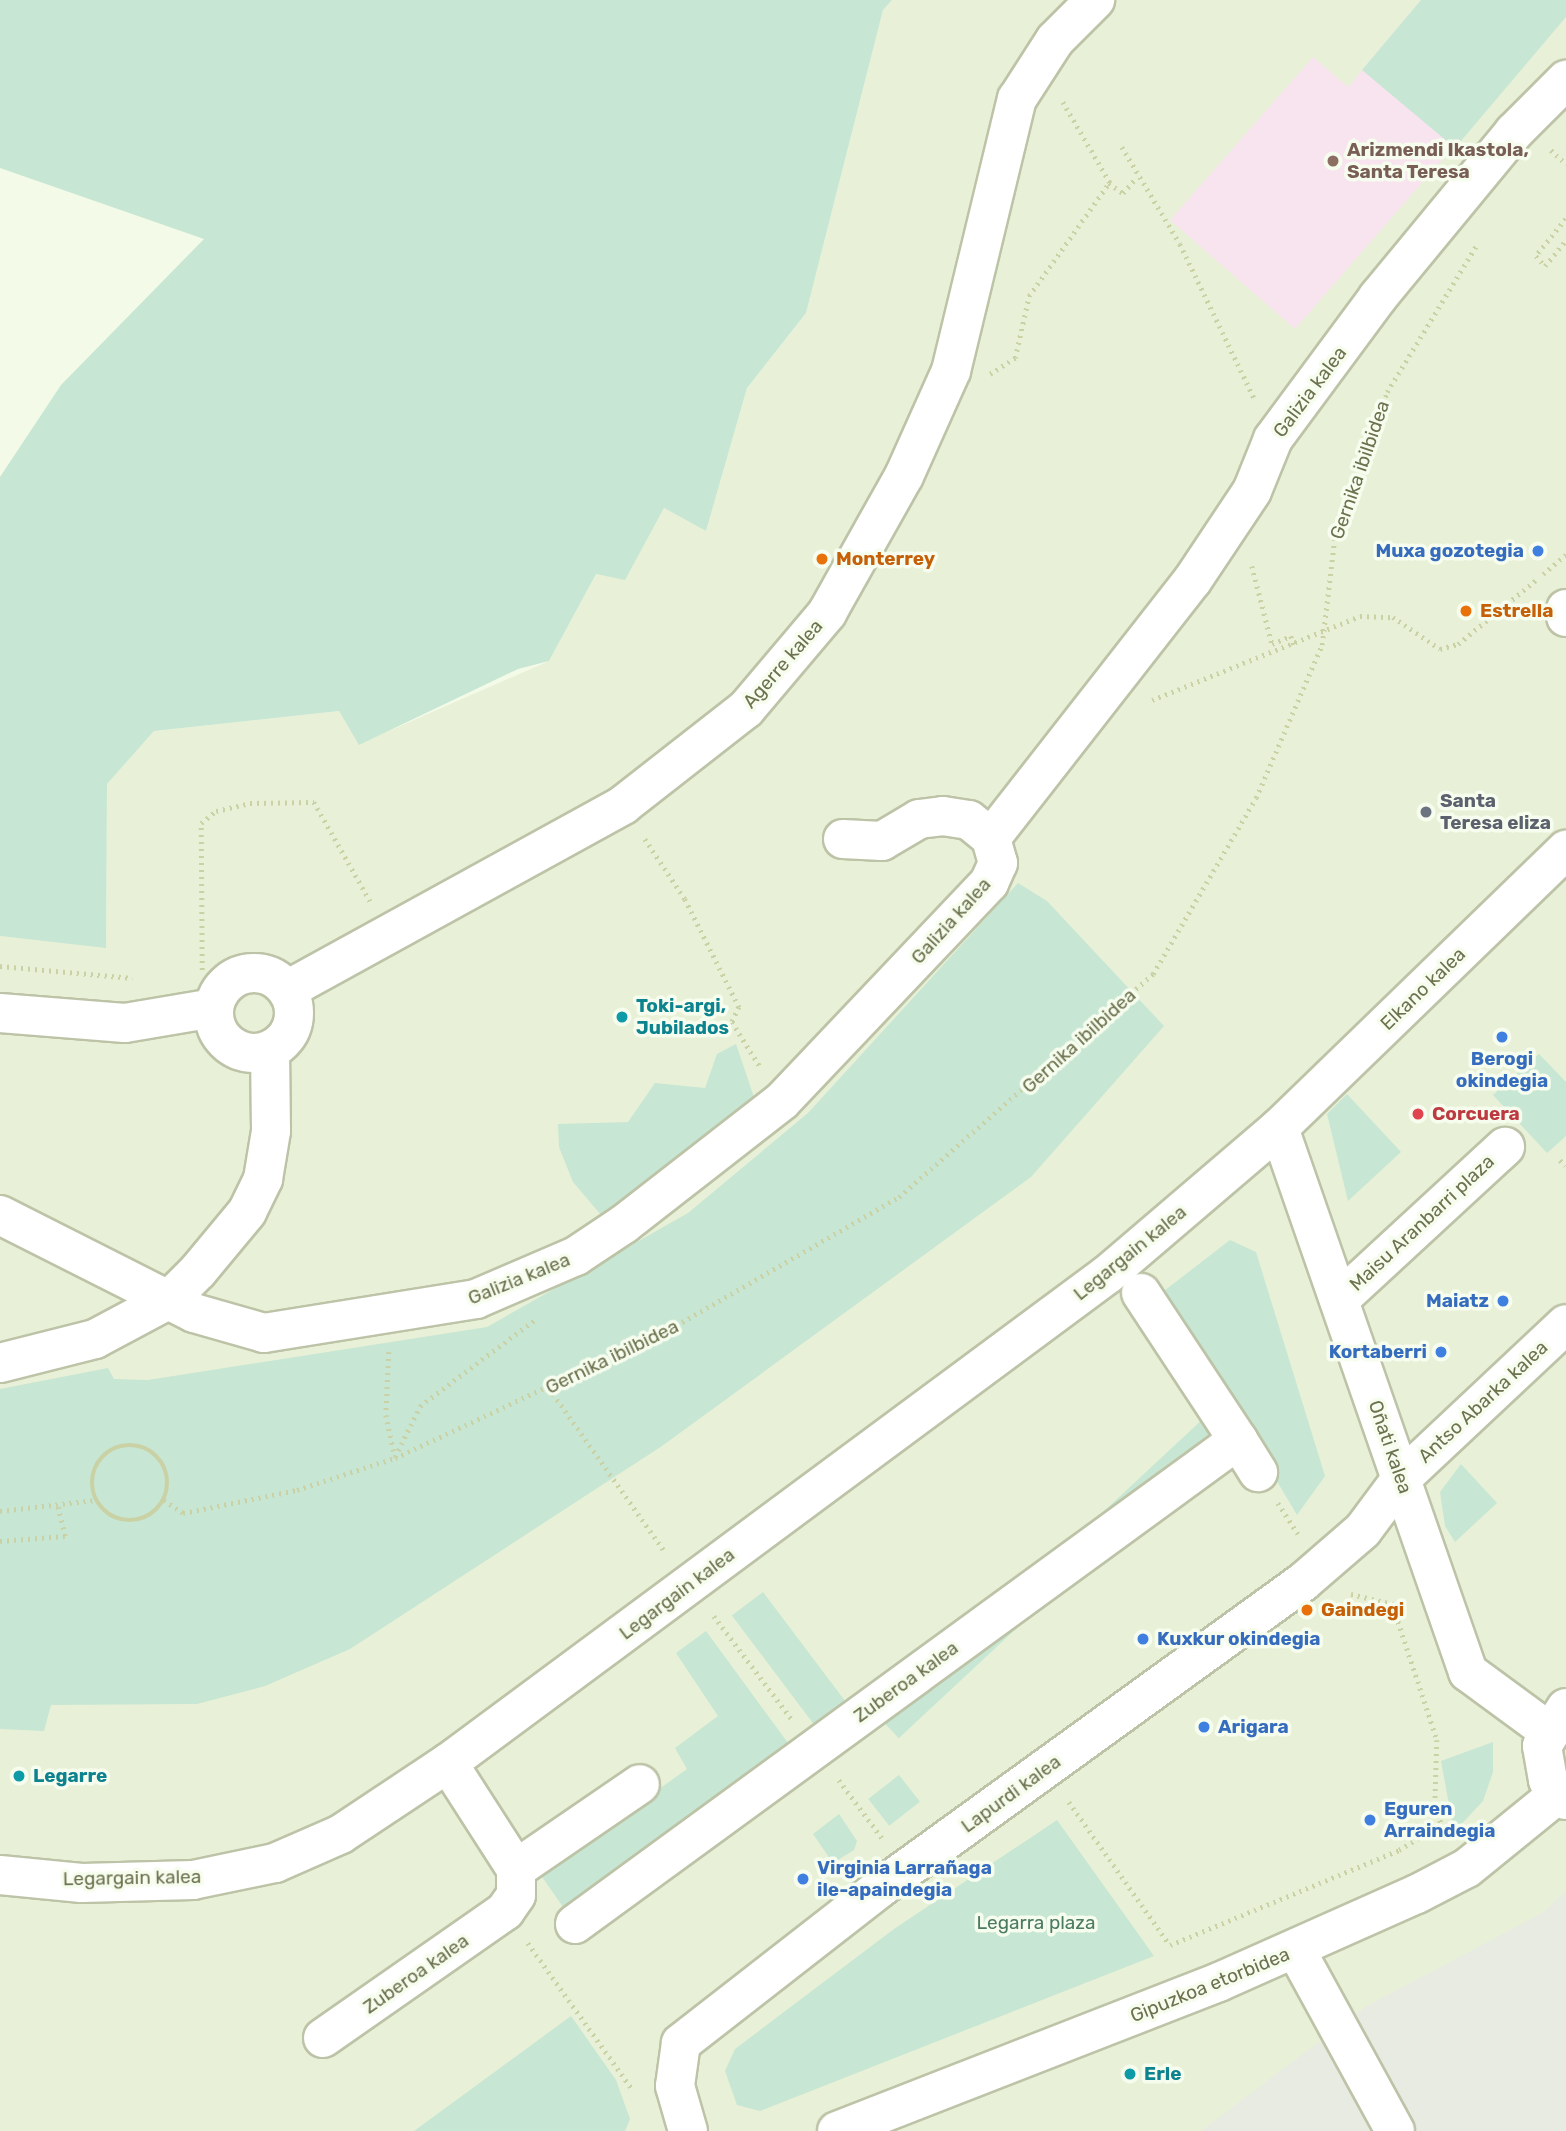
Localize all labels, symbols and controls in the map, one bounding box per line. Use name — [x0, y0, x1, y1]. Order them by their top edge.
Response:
place label: Arizmendi Ikastola, Santa Teresa — [1347, 139, 1529, 183]
marker: Arizmendi Ikastola, Santa Teresa — [1325, 153, 1341, 169]
street label: Galizia kalea — [1268, 342, 1352, 442]
street label: Gernika ibilbidea — [1326, 398, 1394, 542]
place label: Muxa gozotegia — [1375, 540, 1524, 562]
marker: Muxa gozotegia — [1530, 543, 1546, 559]
place label: Monterrey — [836, 548, 935, 570]
marker: Monterrey — [814, 551, 830, 567]
place label: Estrella — [1480, 600, 1553, 622]
marker: Estrella — [1458, 603, 1474, 619]
street label: Agerre kalea — [738, 615, 828, 713]
place label: Santa Teresa eliza — [1440, 790, 1551, 834]
marker: Santa Teresa eliza — [1418, 804, 1434, 820]
street label: Galizia kalea — [906, 873, 996, 969]
street label: Elkano kalea — [1376, 943, 1470, 1035]
street label: Gernika ibilbidea — [1017, 984, 1141, 1098]
place label: Toki-argi, Jubilados — [636, 995, 729, 1039]
marker: Toki-argi, Jubilados — [614, 1009, 630, 1025]
marker: Berogi okindegia — [1494, 1029, 1510, 1045]
place label: Berogi okindegia — [1456, 1048, 1548, 1092]
place label: Corcuera — [1432, 1103, 1520, 1125]
marker: Corcuera — [1410, 1106, 1426, 1122]
street label: Maisu Aranbarri plaza — [1345, 1150, 1499, 1296]
street label: Legargain kalea — [1069, 1201, 1191, 1305]
street label: Galizia kalea — [465, 1248, 573, 1310]
place label: Maiatz — [1426, 1290, 1489, 1312]
marker: Maiatz — [1495, 1293, 1511, 1309]
street label: Gernika ibilbidea — [542, 1315, 682, 1399]
street label: Antso Abarka kalea — [1413, 1336, 1553, 1468]
place label: Kortaberri — [1329, 1341, 1427, 1363]
marker: Kortaberri — [1433, 1344, 1449, 1360]
street label: Oñati kalea — [1363, 1397, 1417, 1497]
street label: Legargain kalea — [615, 1543, 739, 1645]
place label: Gaindegi — [1321, 1599, 1404, 1621]
marker: Gaindegi — [1299, 1602, 1315, 1618]
place label: Kuxkur okindegia — [1157, 1628, 1321, 1650]
marker: Kuxkur okindegia — [1135, 1631, 1151, 1647]
street label: Zuberoa kalea — [849, 1637, 963, 1727]
place label: Arigara — [1218, 1716, 1289, 1738]
marker: Arigara — [1196, 1719, 1212, 1735]
street label: Lapurdi kalea — [957, 1750, 1065, 1838]
place label: Legarre — [33, 1765, 107, 1787]
marker: Legarre — [11, 1768, 27, 1784]
place label: Eguren Arraindegia — [1384, 1798, 1496, 1842]
marker: Eguren Arraindegia — [1362, 1812, 1378, 1828]
place label: Virginia Larrañaga ile-apaindegia — [817, 1857, 992, 1901]
street label: Legargain kalea — [63, 1865, 201, 1891]
marker: Virginia Larrañaga ile-apaindegia — [795, 1871, 811, 1887]
park label: Legarra plaza — [977, 1912, 1095, 1934]
street label: Zuberoa kalea — [359, 1929, 473, 2019]
street label: Gipuzkoa etorbidea — [1127, 1943, 1293, 2027]
place label: Erle — [1144, 2063, 1181, 2085]
marker: Erle — [1122, 2066, 1138, 2082]

